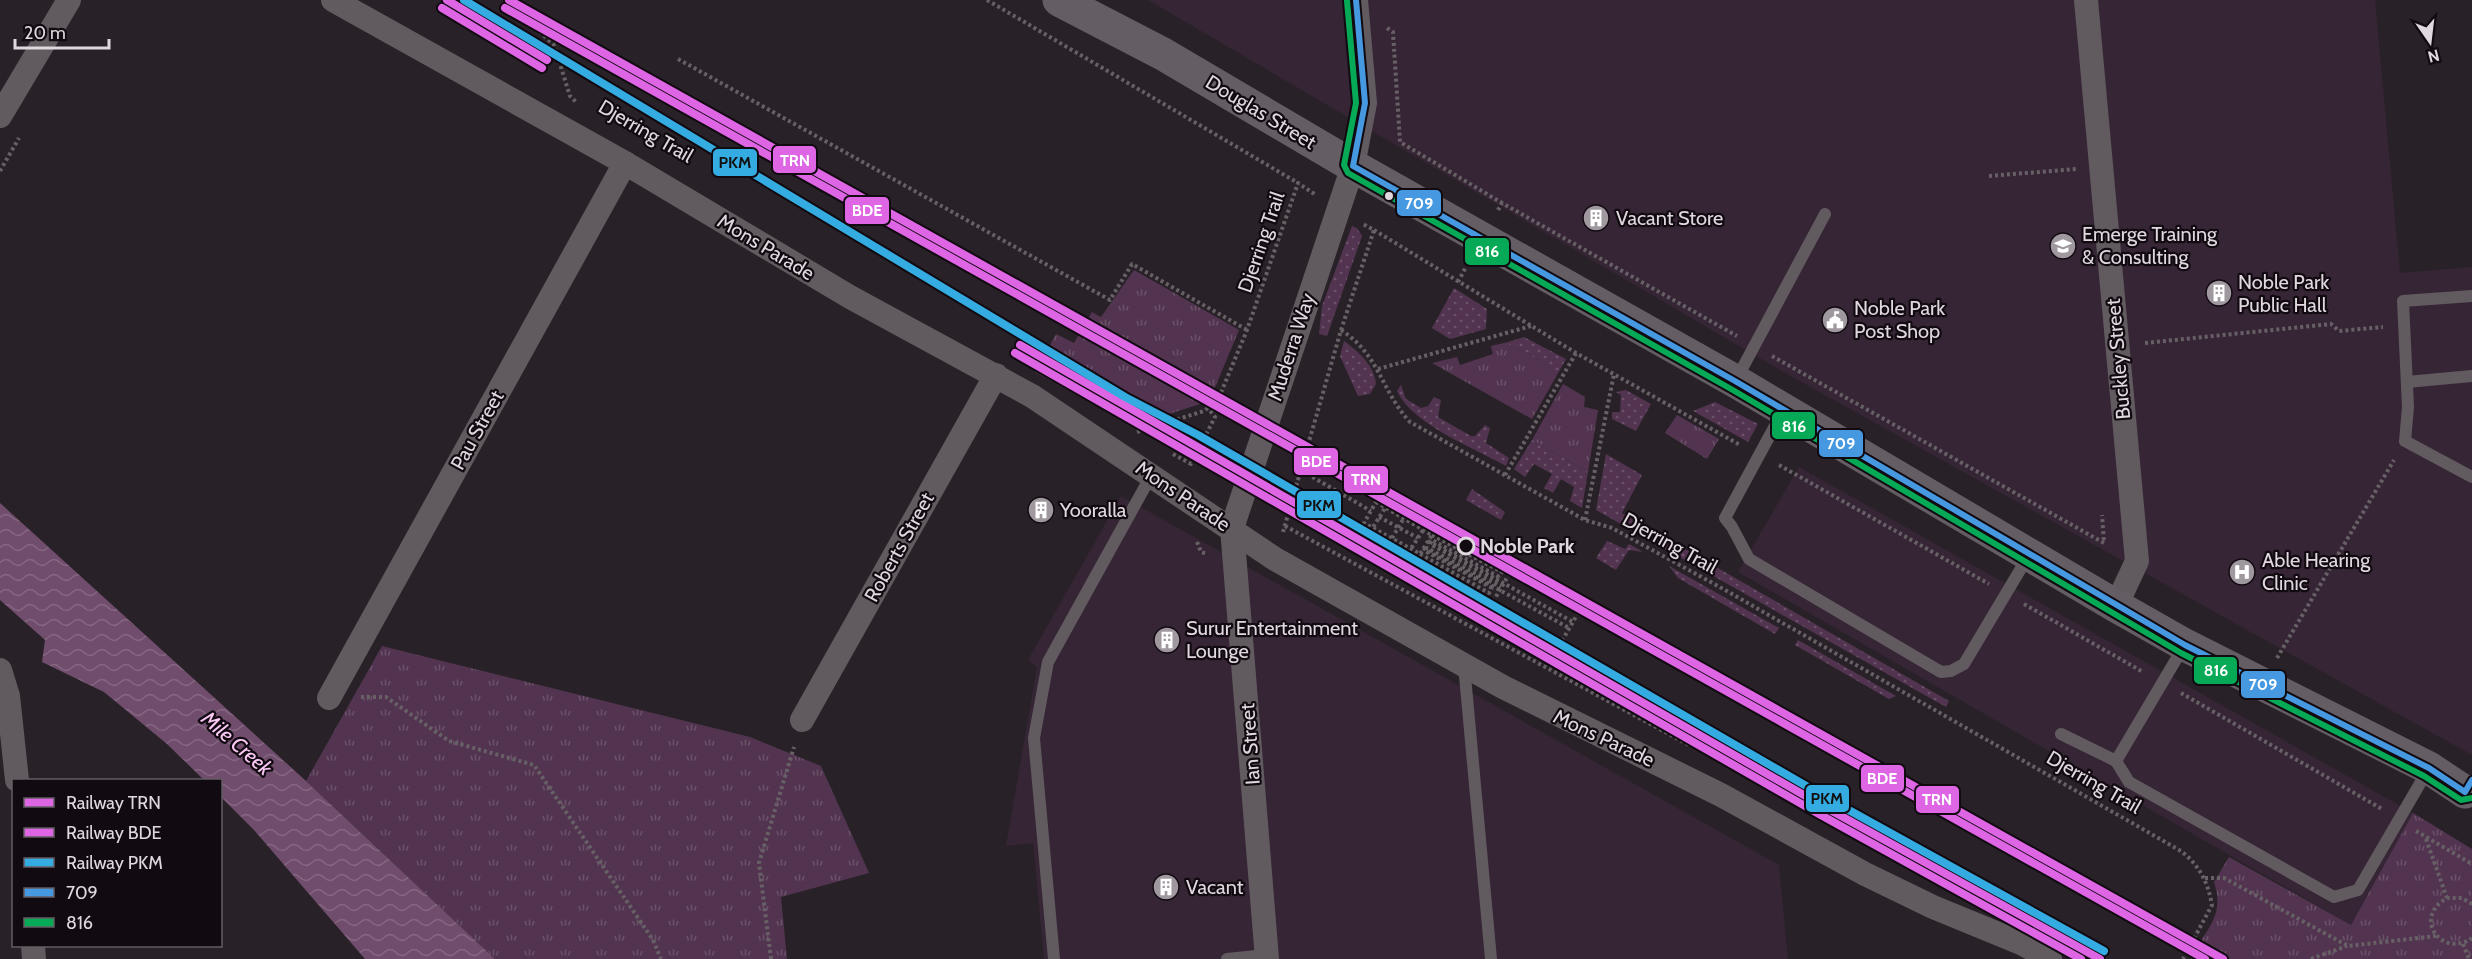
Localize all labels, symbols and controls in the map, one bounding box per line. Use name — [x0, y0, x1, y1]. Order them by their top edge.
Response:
scale bar — [15, 12, 110, 50]
north arrow — [2400, 12, 2460, 72]
text: 20 m — [24, 22, 66, 44]
text: N — [2426, 45, 2441, 67]
street label: Douglas Street — [1202, 70, 1321, 154]
street label: Djerring Trail — [595, 94, 698, 168]
line badge: TRN — [772, 145, 817, 174]
line badge: PKM — [712, 148, 758, 177]
text: TRN — [780, 151, 810, 170]
text: PKM — [719, 153, 751, 172]
street label: Djerring Trail — [1233, 188, 1290, 296]
line badge: 709 — [1396, 189, 1442, 217]
unlabelled marker — [1383, 190, 1395, 202]
text: 709 — [1405, 194, 1433, 213]
line badge: BDE — [844, 196, 890, 225]
text: BDE — [852, 201, 882, 220]
building icon: Vacant Store — [1581, 203, 1611, 233]
place label: Vacant Store — [1616, 206, 1723, 230]
street label: Mons Parade — [713, 209, 819, 285]
place label: Emerge Training & Consulting — [2082, 222, 2218, 269]
school or university icon: Emerge Training & Consulting — [2048, 231, 2078, 261]
line badge: 816 — [1464, 237, 1510, 266]
text: 816 — [1475, 242, 1499, 261]
place label: Noble Park Public Hall — [2238, 270, 2329, 317]
building icon: Noble Park Public Hall — [2204, 278, 2234, 308]
street label: Muderra Way — [1262, 290, 1320, 404]
place label: Noble Park Post Shop — [1854, 296, 1945, 343]
street label: Buckley Street — [2101, 297, 2135, 420]
public building icon: Noble Park Post Shop — [1820, 305, 1850, 335]
street label: Pau Street — [445, 386, 509, 474]
line badge: 816 — [1771, 411, 1816, 440]
text: 816 — [1782, 417, 1806, 436]
line badge: 709 — [1818, 429, 1864, 458]
text: 709 — [1827, 434, 1855, 453]
line badge: BDE — [1293, 447, 1339, 476]
text: BDE — [1301, 452, 1331, 471]
street label: Mons Parade — [1131, 456, 1235, 536]
line badge: TRN — [1343, 465, 1389, 494]
text: TRN — [1351, 470, 1381, 489]
street label: Roberts Street — [859, 488, 939, 606]
line badge: PKM — [1296, 490, 1342, 519]
building icon: Yooralla — [1026, 495, 1056, 525]
text: PKM — [1303, 496, 1335, 515]
place label: Yooralla — [1059, 498, 1127, 522]
street label: Djerring Trail — [1618, 507, 1722, 579]
place label: Noble Park — [1480, 534, 1575, 558]
marker: Noble Park — [1457, 537, 1475, 555]
place label: Able Hearing Clinic — [2262, 548, 2371, 595]
hospital icon: Able Hearing Clinic — [2227, 557, 2257, 587]
place label: Surur Entertainment Lounge — [1186, 616, 1358, 663]
building icon: Surur Entertainment Lounge — [1152, 625, 1182, 655]
line badge: 816 — [2193, 656, 2238, 685]
text: 816 — [2204, 661, 2228, 680]
line badge: 709 — [2240, 670, 2286, 699]
text: 709 — [2249, 675, 2277, 694]
street label: Ian Street — [1235, 702, 1265, 786]
street label: Mons Parade — [1550, 704, 1658, 772]
water label: Mile Creek — [196, 705, 278, 781]
street label: Djerring Trail — [2043, 745, 2146, 819]
line badge: BDE — [1860, 764, 1905, 793]
text: BDE — [1867, 769, 1897, 788]
legend — [12, 779, 222, 947]
line badge: PKM — [1805, 784, 1850, 813]
line badge: TRN — [1915, 785, 1960, 814]
text: PKM — [1811, 789, 1843, 808]
text: TRN — [1922, 790, 1952, 809]
text: Railway TRN — [66, 792, 161, 814]
text: Railway BDE — [66, 822, 162, 844]
text: Railway PKM — [66, 852, 163, 874]
building icon: Vacant — [1151, 872, 1181, 902]
place label: Vacant — [1186, 875, 1244, 899]
text: 709 — [66, 882, 98, 904]
text: 816 — [66, 912, 93, 934]

